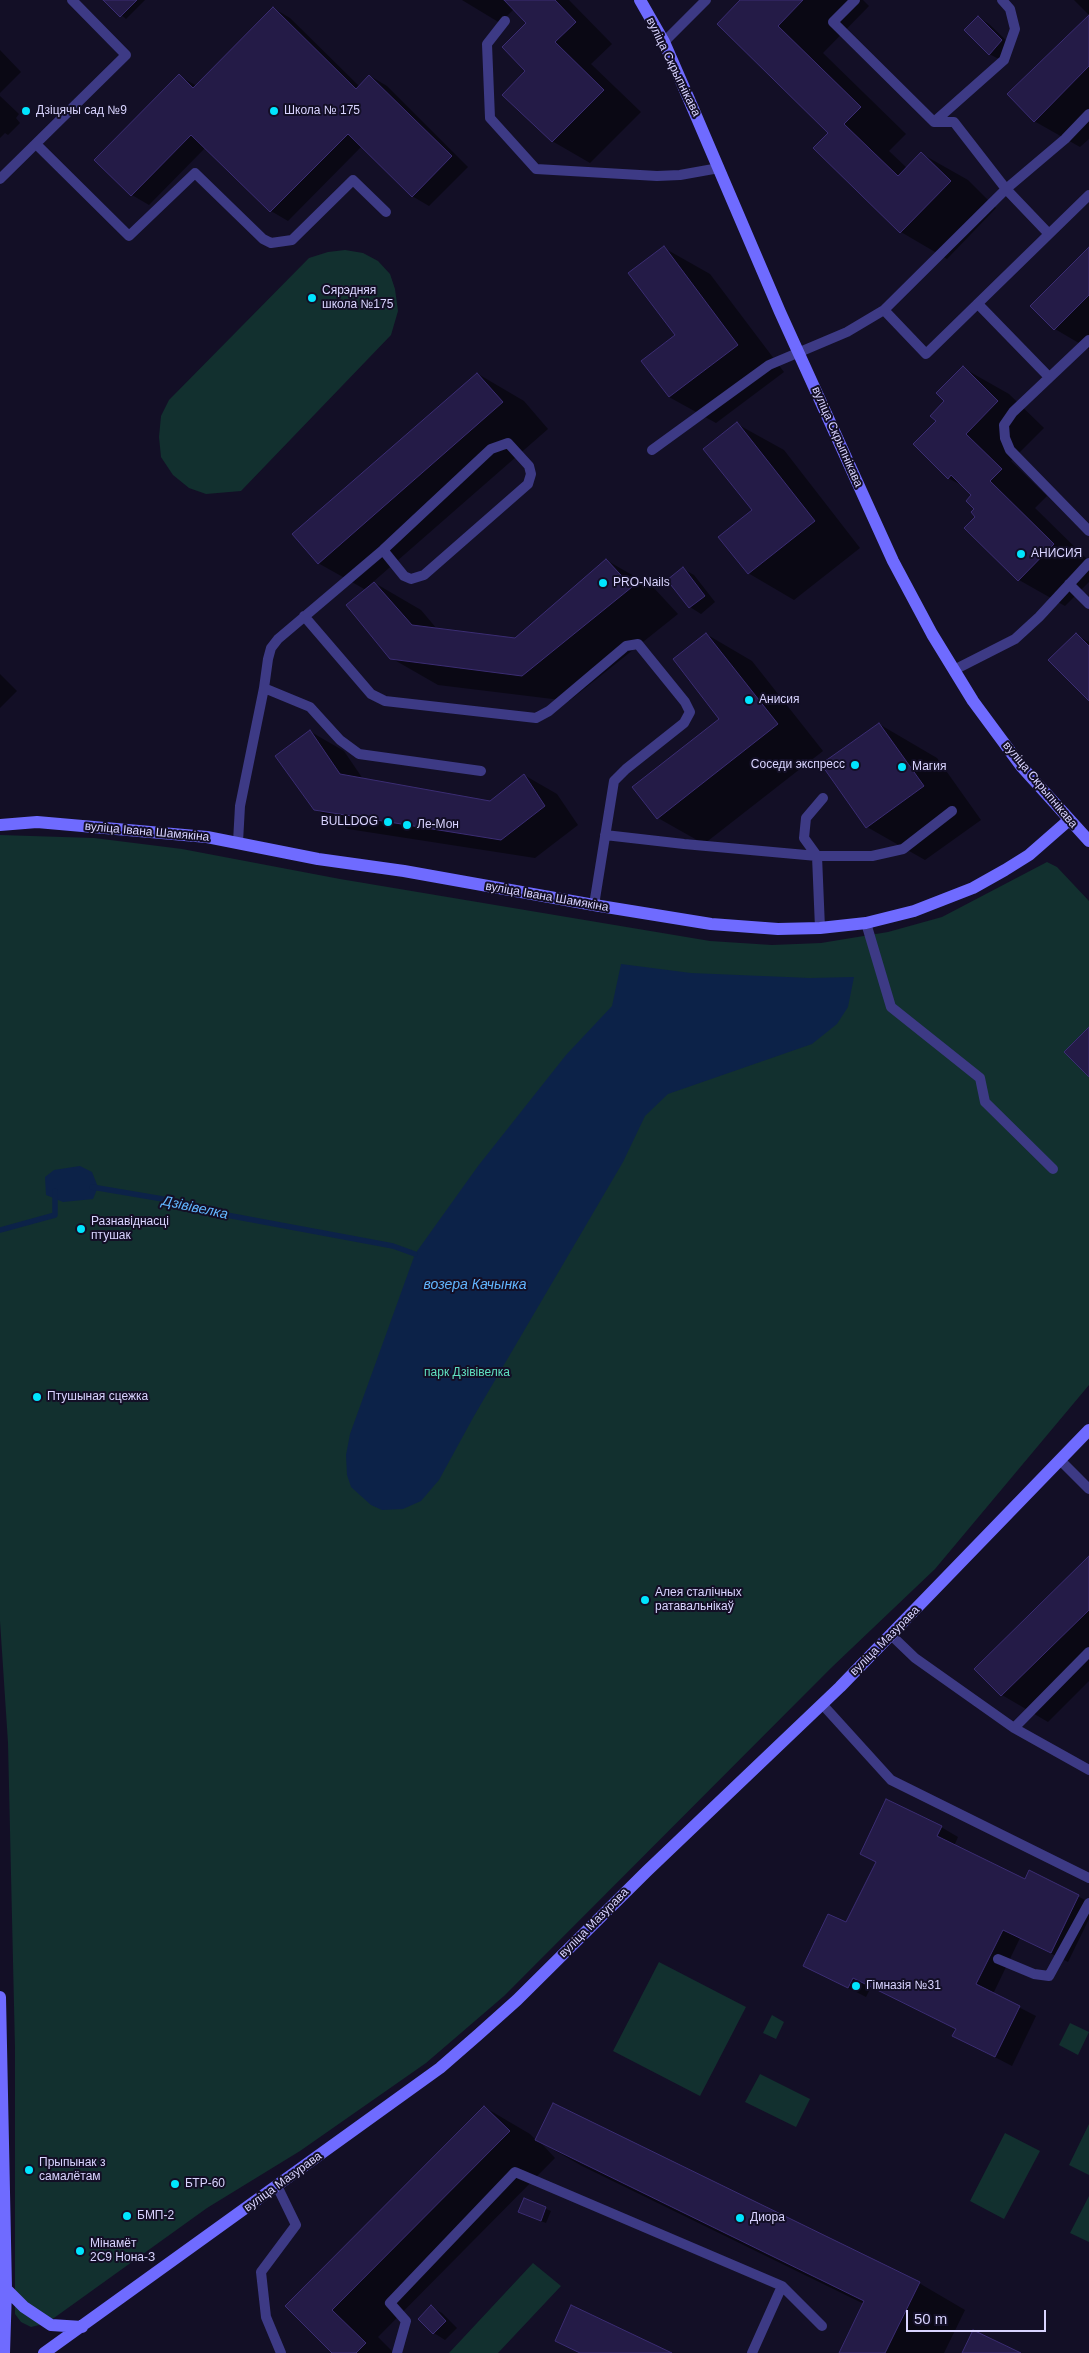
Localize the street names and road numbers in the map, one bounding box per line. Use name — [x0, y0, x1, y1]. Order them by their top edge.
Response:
street label: вуліца Скрыпнікава — [643, 15, 703, 119]
street label: вуліца Скрыпнікава — [808, 385, 866, 489]
street label: вуліца Скрыпнікава — [1000, 739, 1080, 831]
street label: вуліца Івана Шамякіна — [84, 819, 210, 845]
street label: вуліца Івана Шамякіна — [484, 879, 610, 915]
street label: вуліца Мазурава — [847, 1603, 923, 1679]
street label: вуліца Мазурава — [556, 1885, 632, 1961]
street label: вуліца Мазурава — [241, 2149, 325, 2215]

